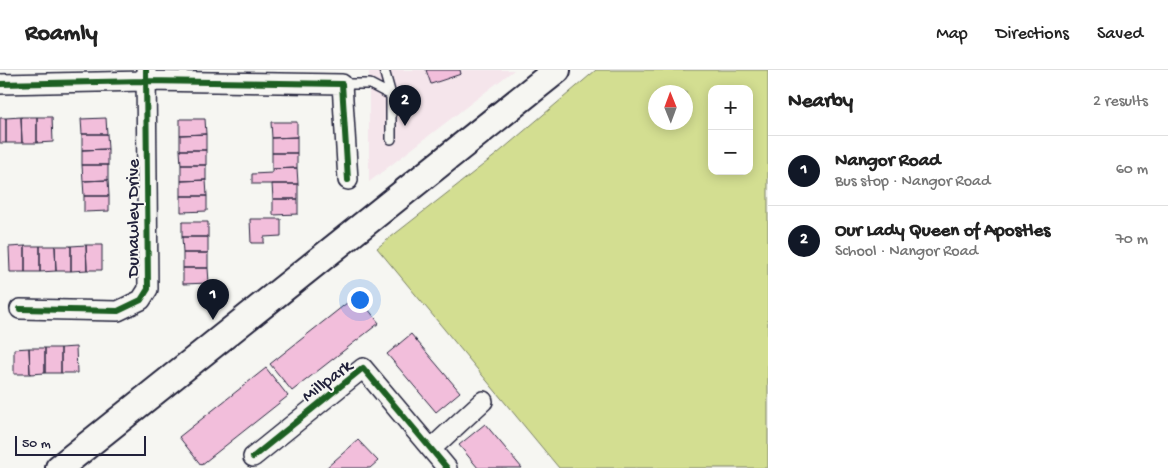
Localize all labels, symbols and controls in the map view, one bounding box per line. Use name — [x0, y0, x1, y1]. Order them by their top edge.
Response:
text: Roamly — [25, 20, 98, 49]
text: Map — [936, 24, 968, 45]
text: Directions — [996, 24, 1069, 45]
text: Saved — [1097, 24, 1143, 45]
pin: 2 — [389, 85, 421, 126]
north arrow — [648, 85, 693, 130]
map controls — [708, 85, 753, 175]
button: + — [708, 85, 753, 130]
text: Nearby — [788, 90, 853, 115]
text: 2 results — [1093, 93, 1148, 112]
button: − — [708, 130, 753, 175]
text: Nangor Road — [835, 150, 940, 173]
street label: Dunawley Drive — [124, 158, 145, 278]
text: 1 — [801, 161, 807, 180]
text: 60 m — [1116, 161, 1148, 180]
text: Bus stop · Nangor Road — [835, 173, 990, 192]
text: Our Lady Queen of Apostles — [835, 220, 1050, 243]
text: 2 — [800, 231, 808, 250]
text: 70 m — [1115, 231, 1148, 250]
text: School · Nangor Road — [835, 243, 978, 262]
pin: 1 — [197, 279, 229, 320]
your location — [347, 287, 373, 313]
street label: Millpark — [298, 355, 358, 408]
scale bar — [15, 433, 146, 456]
text: 50 m — [22, 436, 51, 453]

